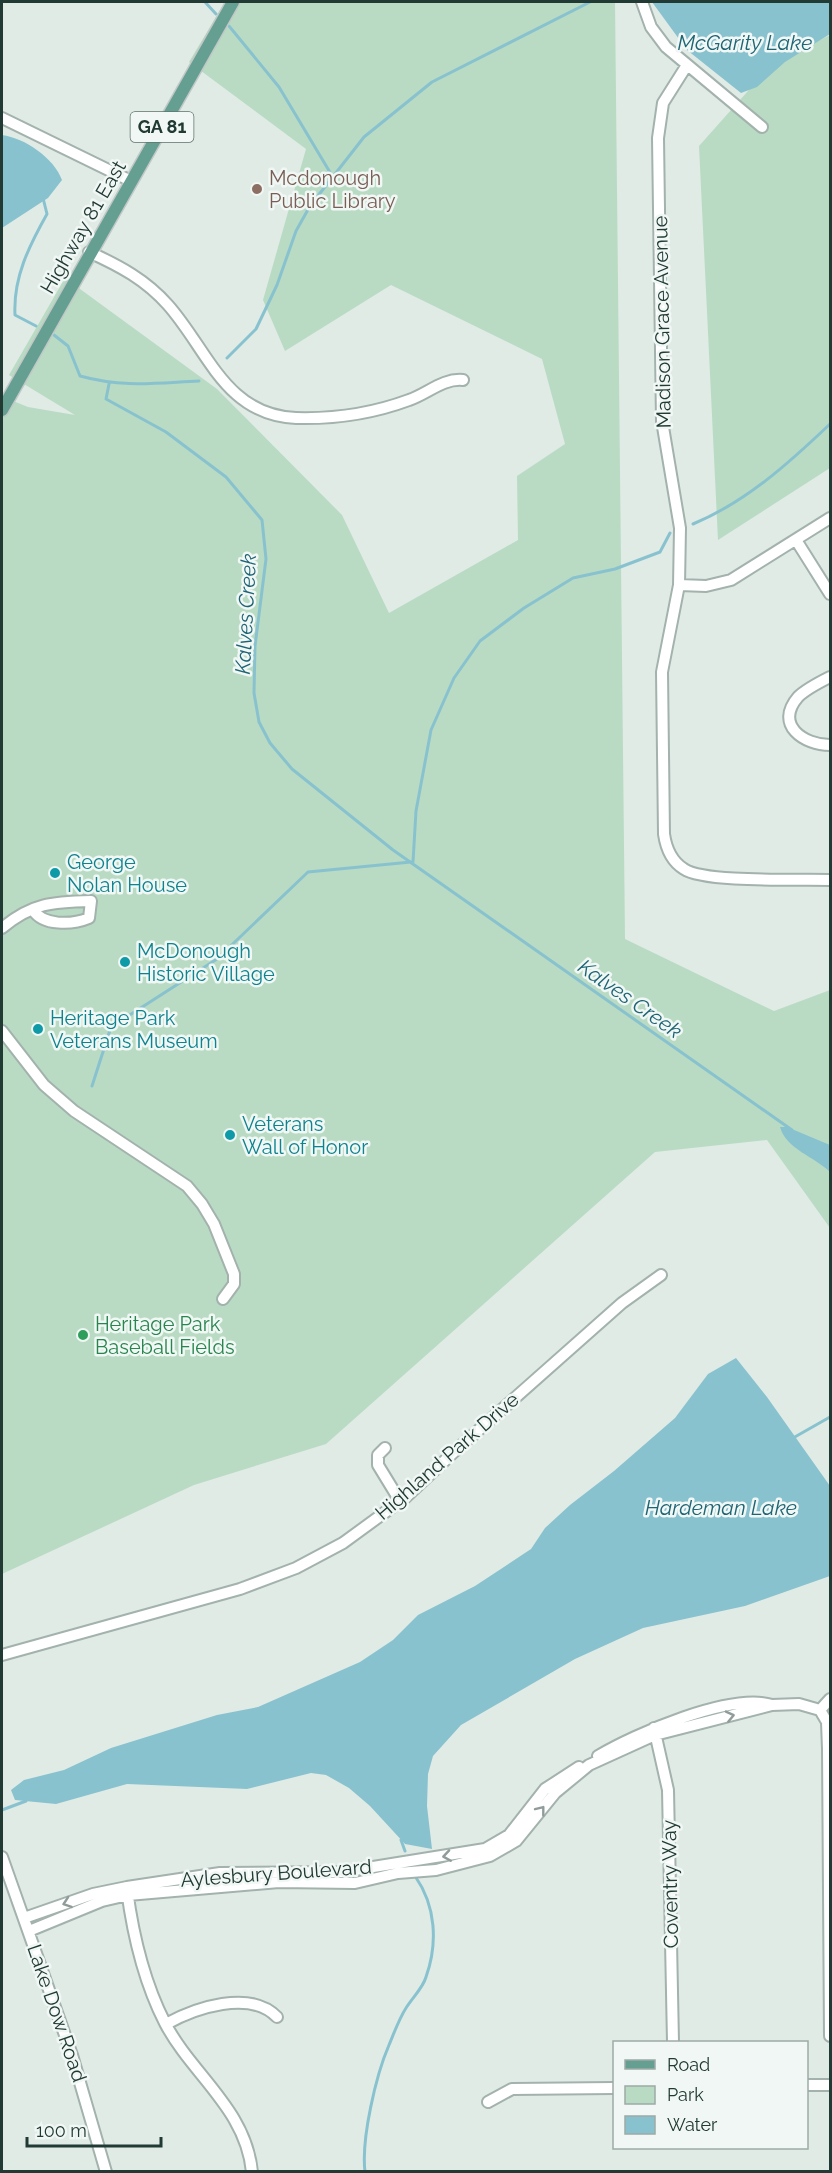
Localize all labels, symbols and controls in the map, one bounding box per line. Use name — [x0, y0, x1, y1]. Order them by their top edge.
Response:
water label: McGarity Lake — [677, 30, 813, 55]
road number: GA 81 — [130, 112, 194, 142]
street label: Highway 81 East — [35, 156, 131, 298]
place label: Mcdonough Public Library — [269, 166, 396, 213]
marker: Mcdonough Public Library — [250, 182, 264, 196]
street label: Madison Grace Avenue — [648, 215, 676, 429]
water label: Kalves Creek — [230, 553, 261, 675]
place label: George Nolan House — [67, 850, 187, 897]
marker: George Nolan House — [48, 866, 62, 880]
place label: McDonough Historic Village — [137, 939, 275, 986]
water label: Kalves Creek — [574, 954, 687, 1043]
marker: McDonough Historic Village — [118, 955, 132, 969]
place label: Heritage Park Veterans Museum — [50, 1006, 218, 1053]
marker: Heritage Park Veterans Museum — [31, 1022, 45, 1036]
place label: Veterans Wall of Honor — [242, 1112, 368, 1159]
marker: Veterans Wall of Honor — [223, 1128, 237, 1142]
place label: Heritage Park Baseball Fields — [95, 1312, 235, 1359]
marker: Heritage Park Baseball Fields — [76, 1328, 90, 1342]
street label: Highland Park Drive — [370, 1387, 524, 1525]
water label: Hardeman Lake — [645, 1495, 797, 1520]
one-way arrow — [725, 1711, 735, 1724]
one-way arrow — [534, 1806, 545, 1817]
street label: Coventry Way — [657, 1819, 683, 1948]
one-way arrow — [442, 1849, 451, 1861]
street label: Aylesbury Boulevard — [180, 1854, 372, 1892]
one-way arrow — [62, 1896, 73, 1908]
street label: Lake Dow Road — [22, 1941, 92, 2085]
legend — [613, 2041, 808, 2149]
text: Road — [667, 2054, 710, 2075]
text: Park — [667, 2084, 704, 2105]
scale bar — [27, 2110, 160, 2148]
text: Water — [667, 2114, 718, 2135]
text: 100 m — [36, 2120, 87, 2141]

